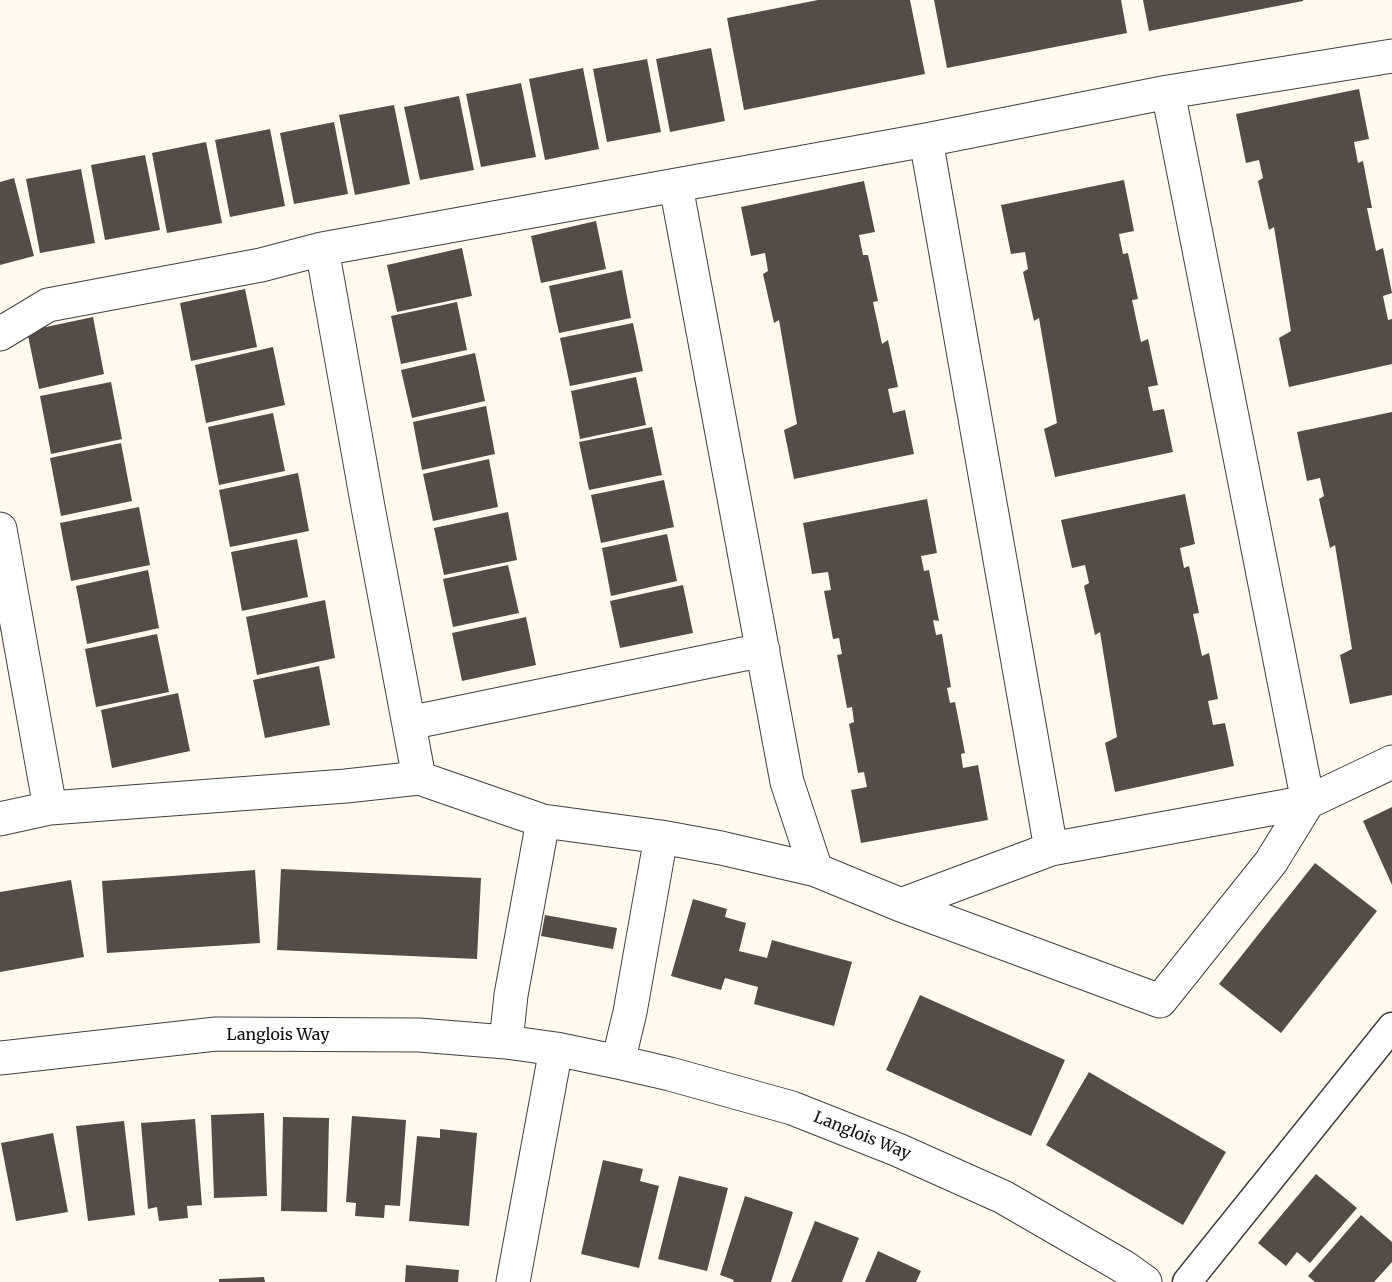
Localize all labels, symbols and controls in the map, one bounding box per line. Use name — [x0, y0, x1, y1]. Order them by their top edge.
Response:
street label: Langlois Way — [227, 1025, 329, 1045]
street label: Langlois Way — [811, 1108, 913, 1164]

